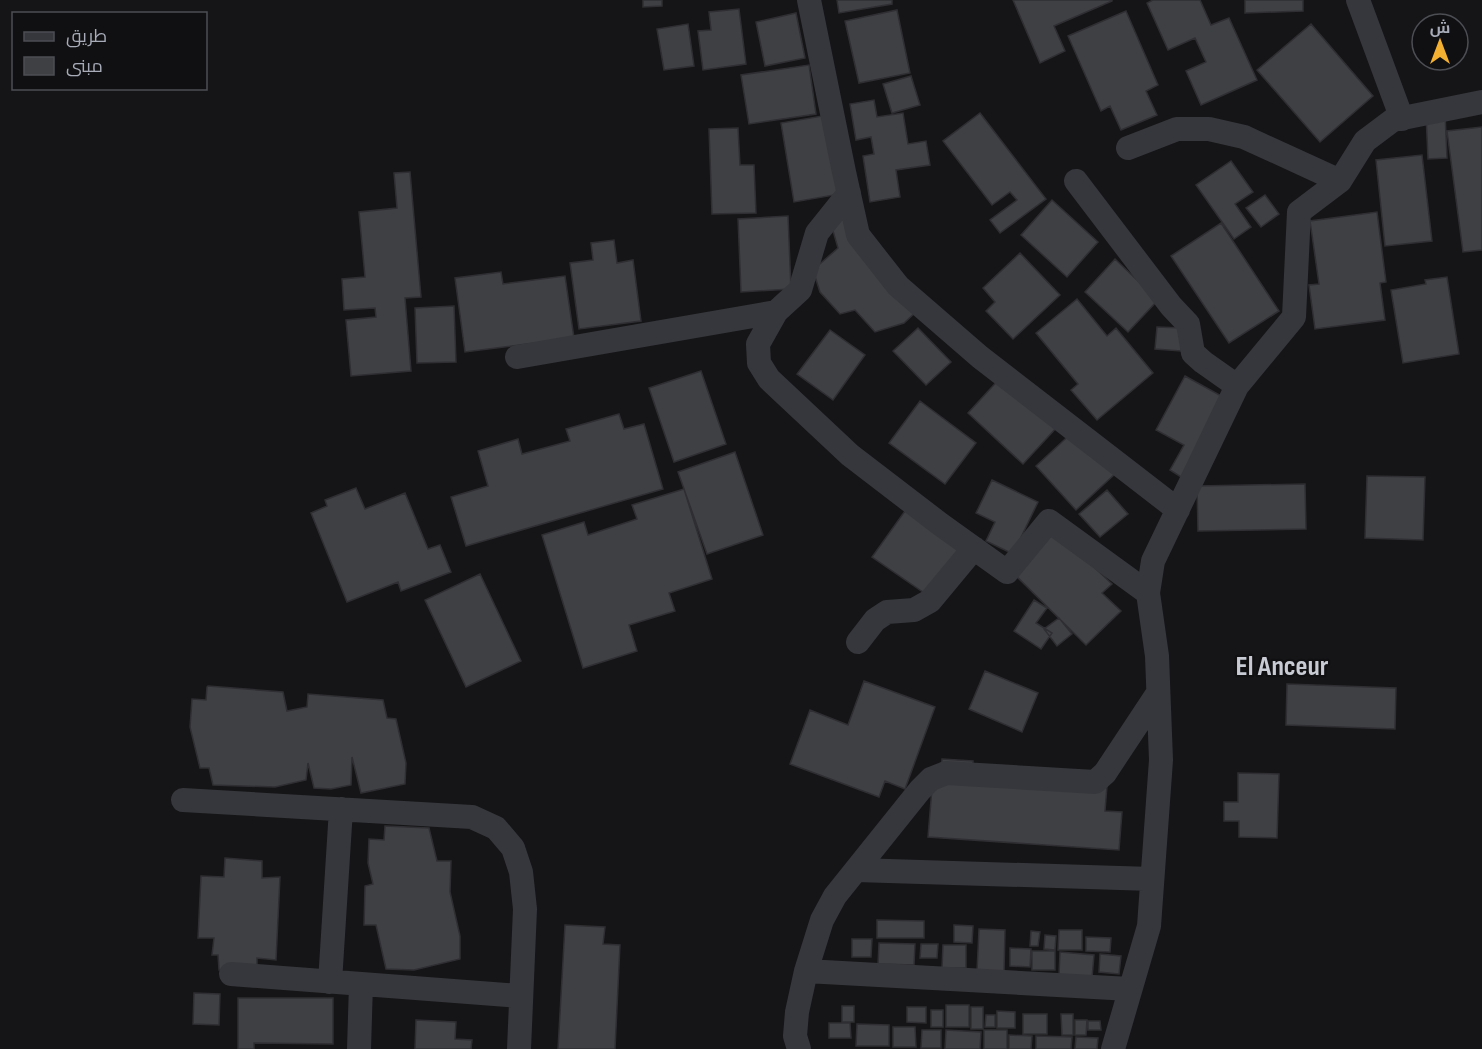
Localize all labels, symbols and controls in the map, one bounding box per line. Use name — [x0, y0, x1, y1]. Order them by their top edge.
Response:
legend — [12, 12, 207, 90]
north arrow — [1410, 12, 1470, 72]
text: ش — [1430, 19, 1450, 38]
text: طريق — [66, 26, 107, 48]
text: مبنى — [66, 56, 103, 77]
district label: El Anceur — [1236, 650, 1329, 683]

